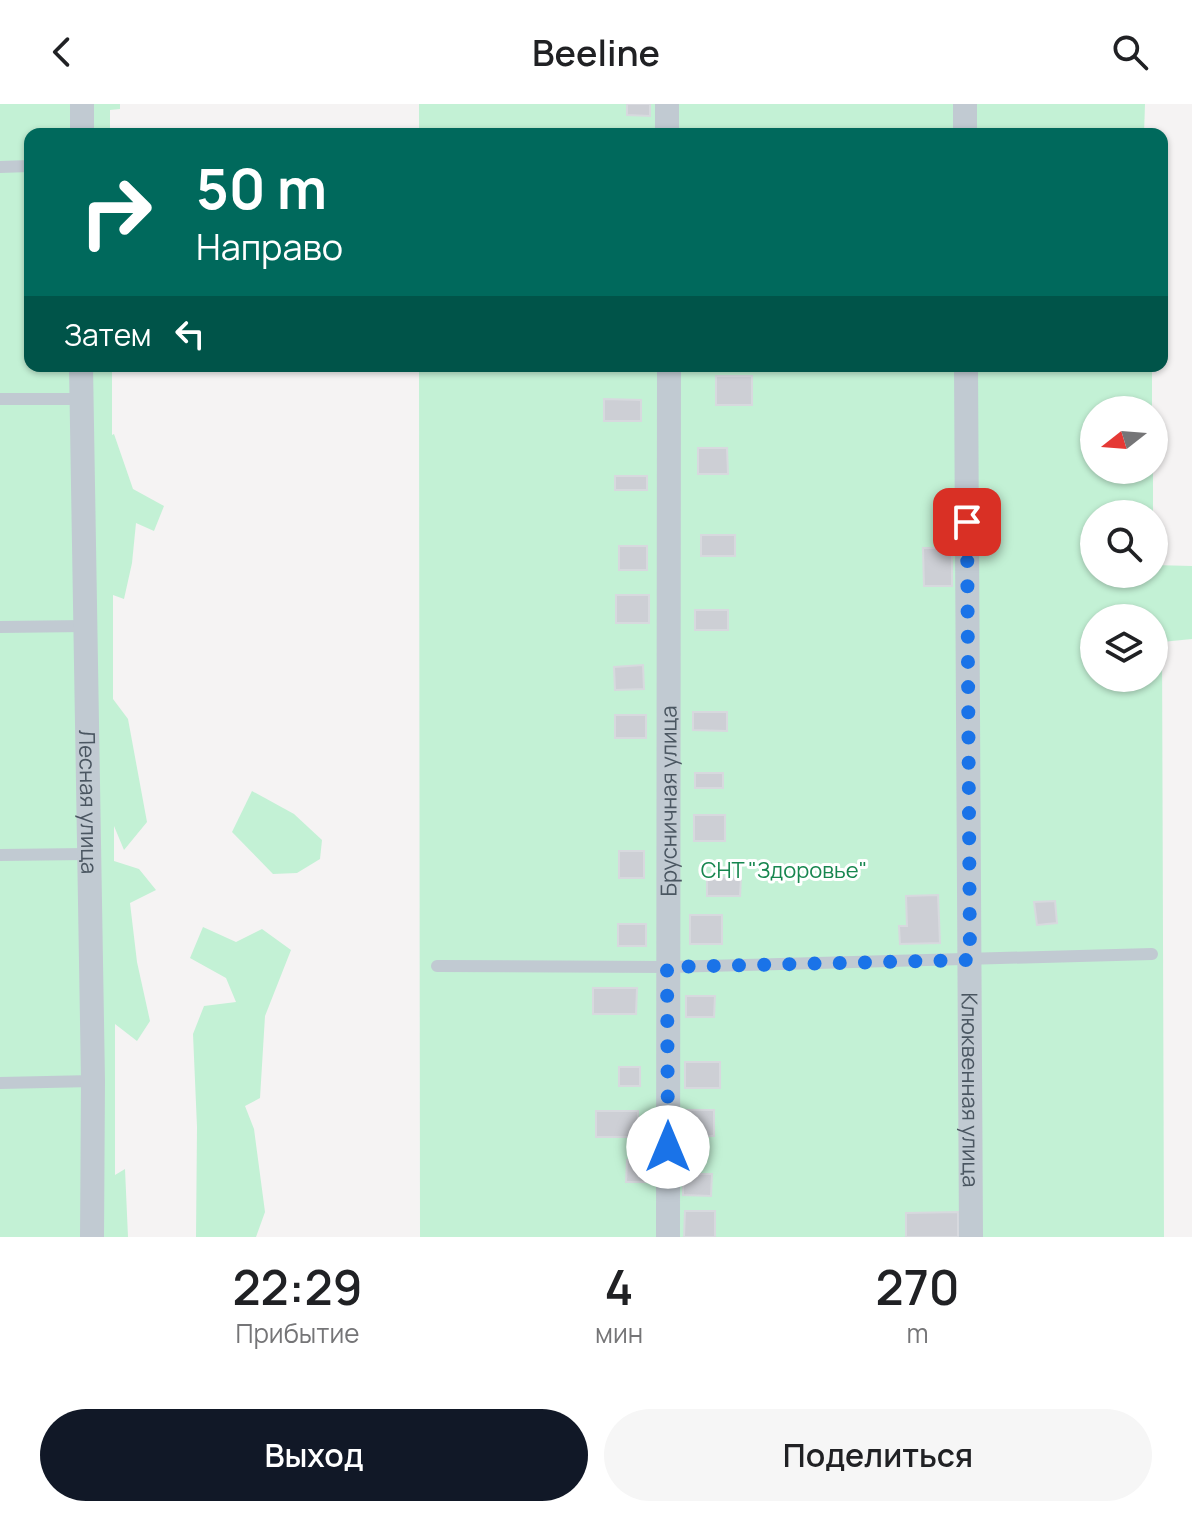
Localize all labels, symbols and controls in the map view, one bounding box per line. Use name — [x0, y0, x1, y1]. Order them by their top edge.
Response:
text: Beeline — [532, 28, 660, 77]
icon: back — [40, 30, 84, 74]
icon: search — [1108, 30, 1152, 74]
text: 50 m — [196, 149, 327, 226]
icon: right — [64, 160, 168, 264]
text: Направо — [196, 222, 343, 271]
icon: left — [168, 312, 212, 356]
text: Затем — [64, 314, 152, 355]
north arrow — [1080, 396, 1168, 484]
map controls — [1080, 396, 1168, 692]
pin — [933, 488, 1001, 556]
icon: arrive — [945, 500, 989, 544]
button: search — [1080, 500, 1168, 588]
button: layers — [1080, 604, 1168, 692]
street label: Брусничная улица — [653, 706, 684, 896]
street label: Лесная улица — [72, 729, 105, 874]
park label: СНТ "Здоровье" — [701, 855, 867, 885]
street label: Клюквенная улица — [955, 992, 986, 1188]
position arrow — [626, 1105, 710, 1189]
text: 22:29 — [232, 1254, 363, 1319]
text: 4 — [605, 1254, 633, 1319]
text: 270 — [875, 1254, 960, 1319]
text: Прибытие — [236, 1315, 359, 1351]
text: мин — [595, 1315, 643, 1351]
text: m — [906, 1315, 929, 1351]
button: Выход — [40, 1409, 588, 1501]
button: Поделиться — [604, 1409, 1152, 1501]

